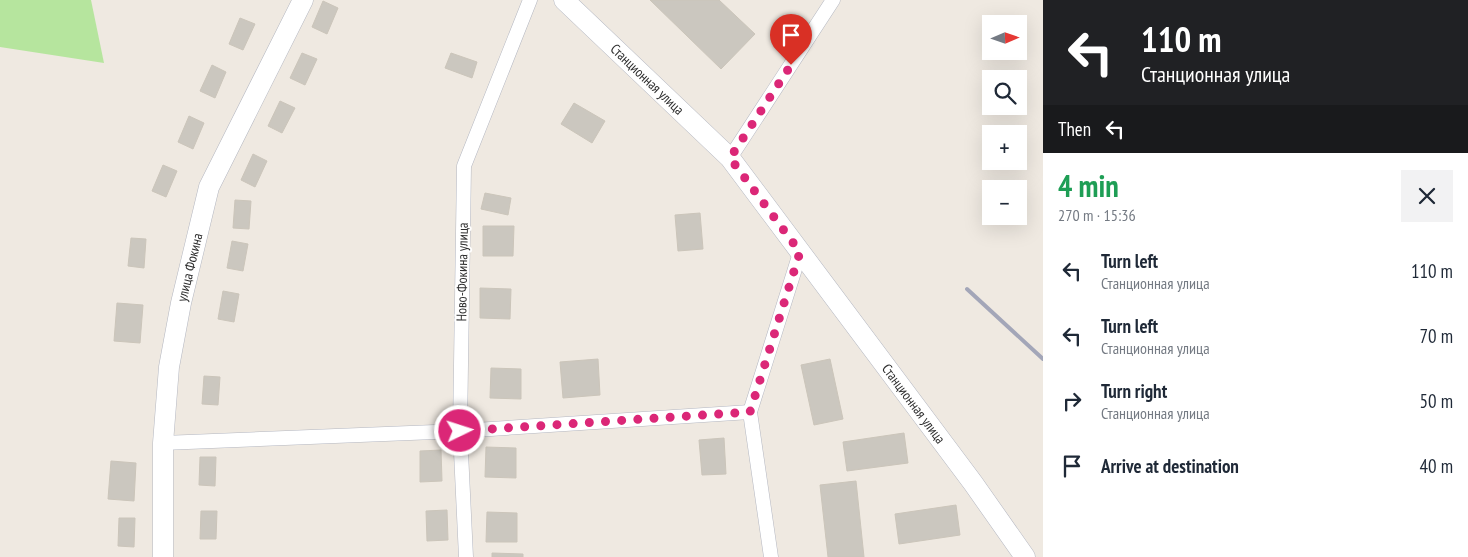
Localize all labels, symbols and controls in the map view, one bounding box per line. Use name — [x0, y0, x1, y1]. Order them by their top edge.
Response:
pin — [770, 14, 812, 65]
north arrow — [982, 15, 1028, 60]
map controls — [982, 15, 1027, 225]
text: 110 m — [1141, 16, 1222, 62]
icon: left — [1058, 20, 1123, 85]
icon: arrive — [777, 21, 805, 49]
street label: Станционная улица — [607, 40, 688, 119]
text: Станционная улица — [1141, 60, 1290, 88]
button: search — [982, 70, 1027, 115]
icon: left — [1101, 115, 1129, 143]
text: Then — [1058, 117, 1091, 141]
button: + — [982, 125, 1027, 170]
text: 4 min — [1058, 166, 1119, 205]
button: close — [1401, 170, 1453, 222]
button: − — [982, 180, 1027, 225]
text: 270 m · 15:36 — [1058, 205, 1136, 225]
street label: Ново-Фокина улица — [452, 222, 472, 322]
street label: улица Фокина — [173, 231, 207, 303]
text: Turn left — [1101, 249, 1158, 273]
icon: left — [1058, 257, 1086, 285]
text: 110 m — [1411, 259, 1453, 283]
text: Станционная улица — [1101, 273, 1210, 293]
text: Turn left — [1101, 314, 1158, 338]
icon: left — [1058, 322, 1086, 350]
text: 70 m — [1420, 324, 1453, 348]
text: Станционная улица — [1101, 338, 1210, 358]
street label: Станционная улица — [878, 360, 949, 447]
text: Turn right — [1101, 379, 1167, 403]
icon: right — [1058, 387, 1086, 415]
text: 50 m — [1420, 389, 1453, 413]
text: Станционная улица — [1101, 403, 1210, 423]
position arrow — [433, 404, 485, 456]
icon: arrive — [1058, 452, 1086, 480]
text: Arrive at destination — [1101, 454, 1239, 478]
text: 40 m — [1420, 454, 1453, 478]

